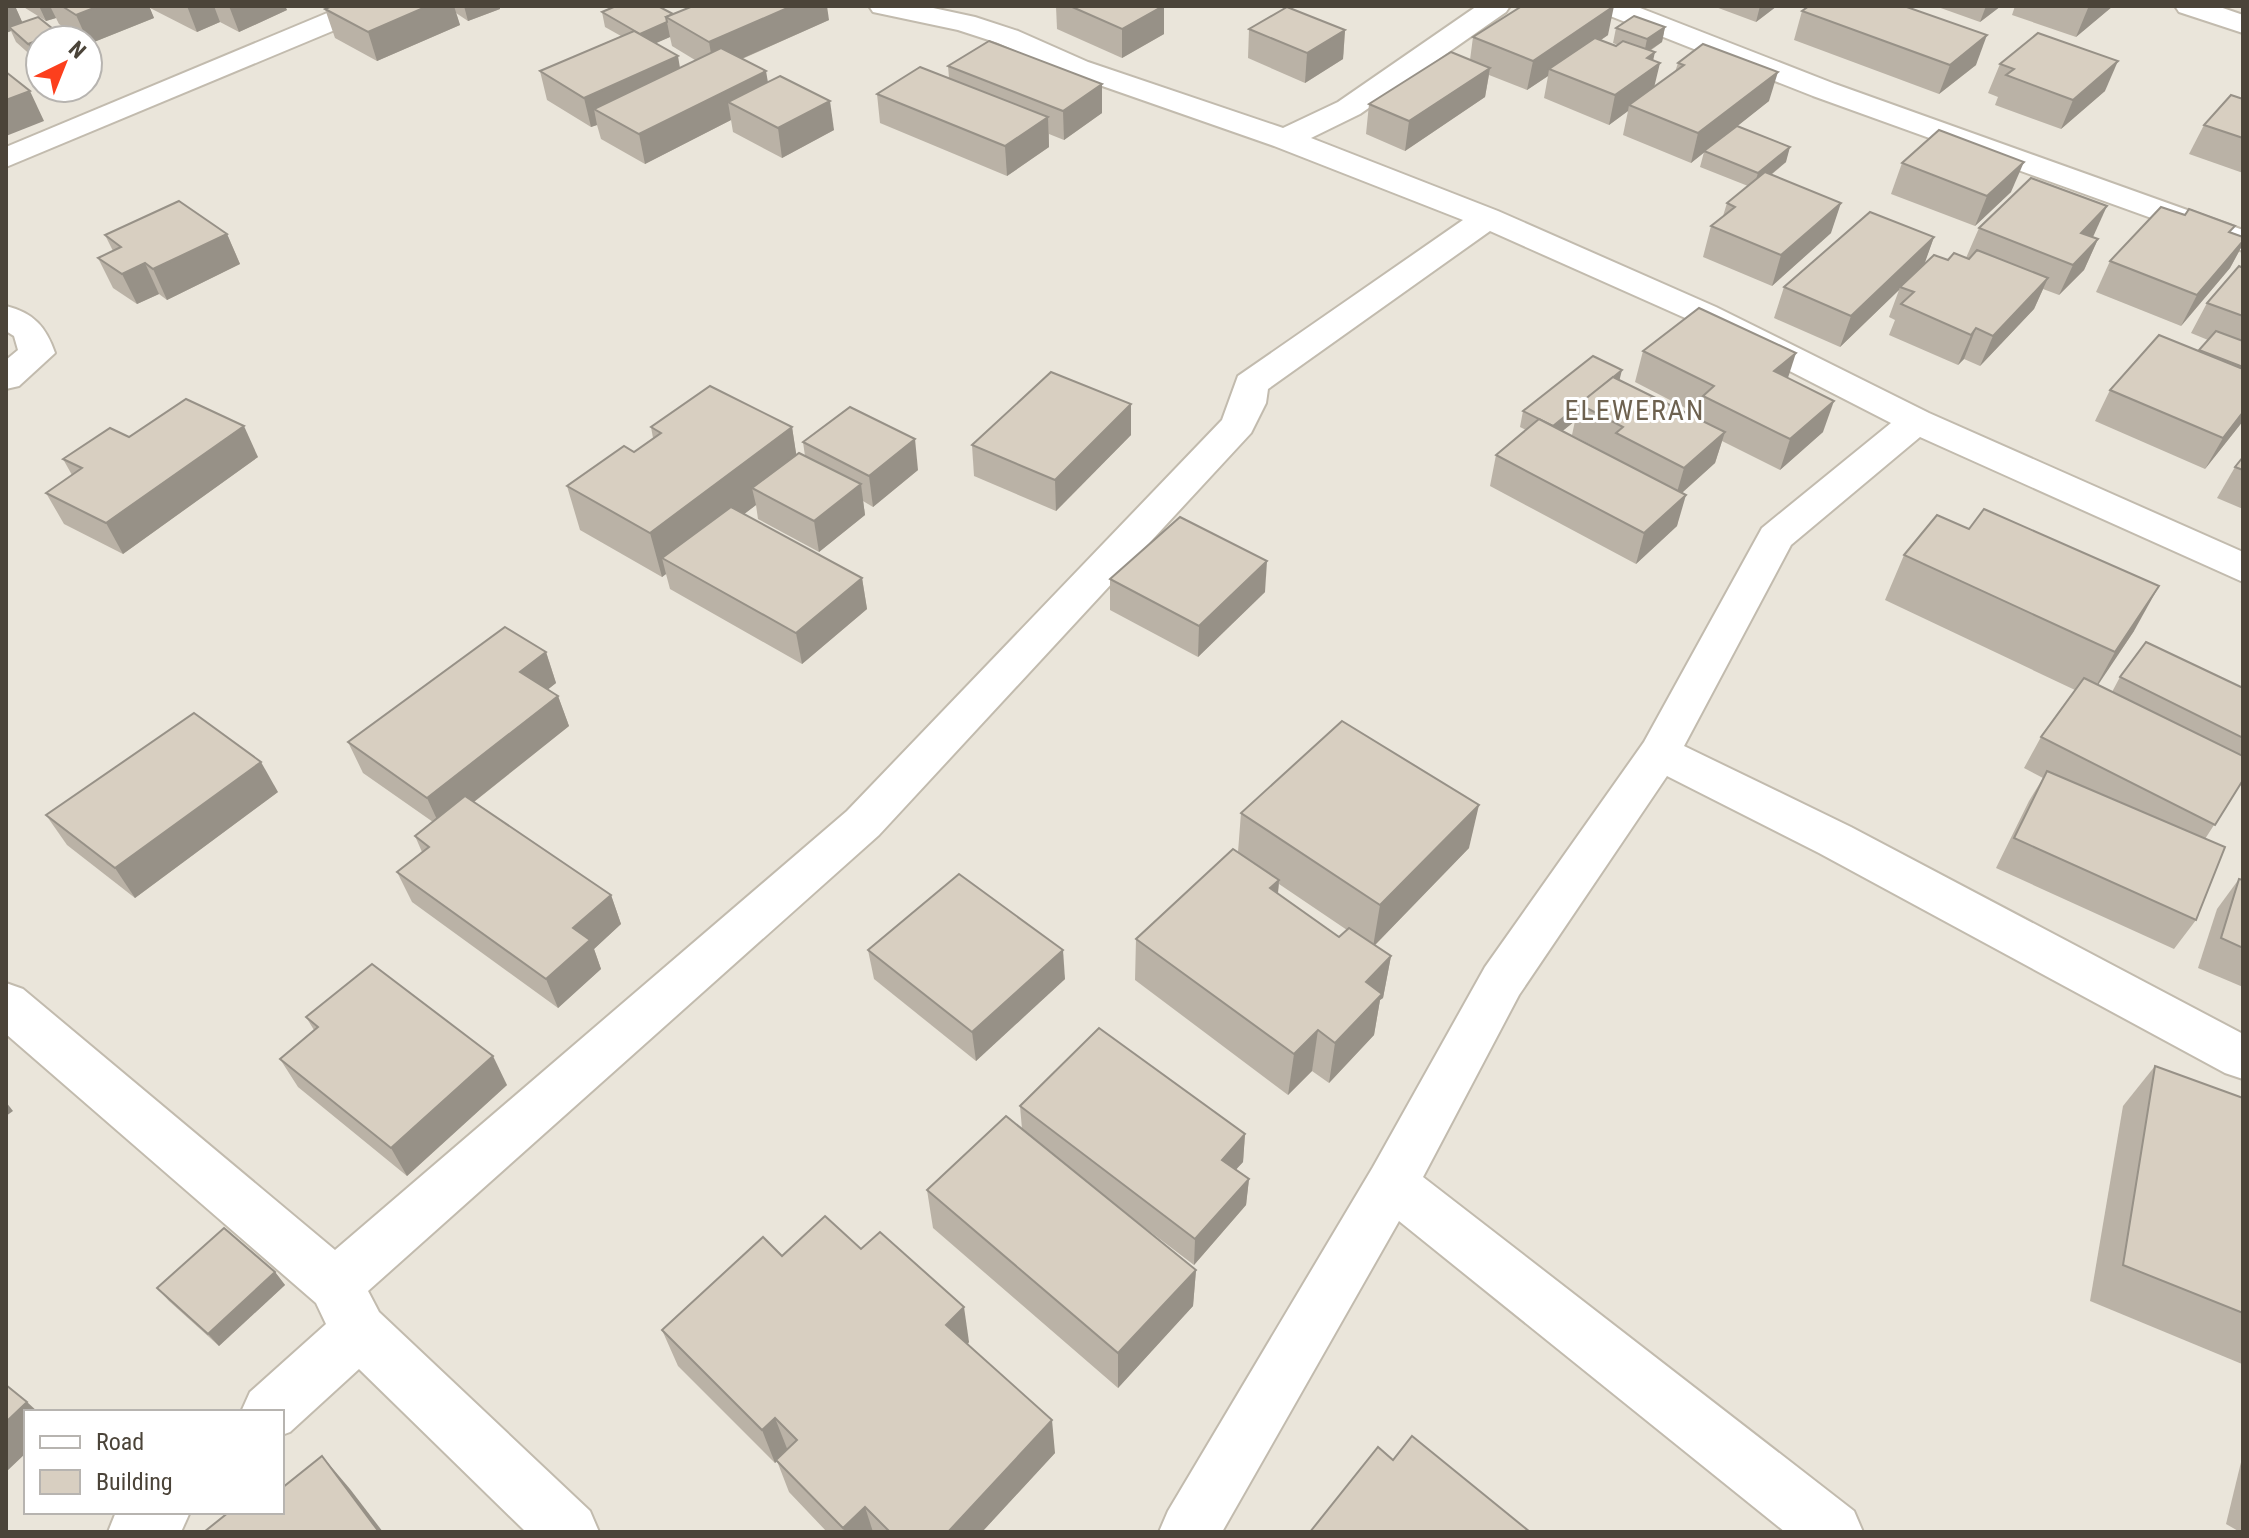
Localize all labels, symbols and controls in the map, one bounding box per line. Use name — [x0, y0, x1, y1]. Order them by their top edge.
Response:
north arrow — [24, 24, 104, 104]
text: N — [64, 36, 91, 63]
district label: ELEWERAN — [1565, 394, 1705, 427]
legend — [24, 1410, 284, 1514]
text: Road — [96, 1428, 144, 1456]
text: Building — [96, 1468, 173, 1496]

